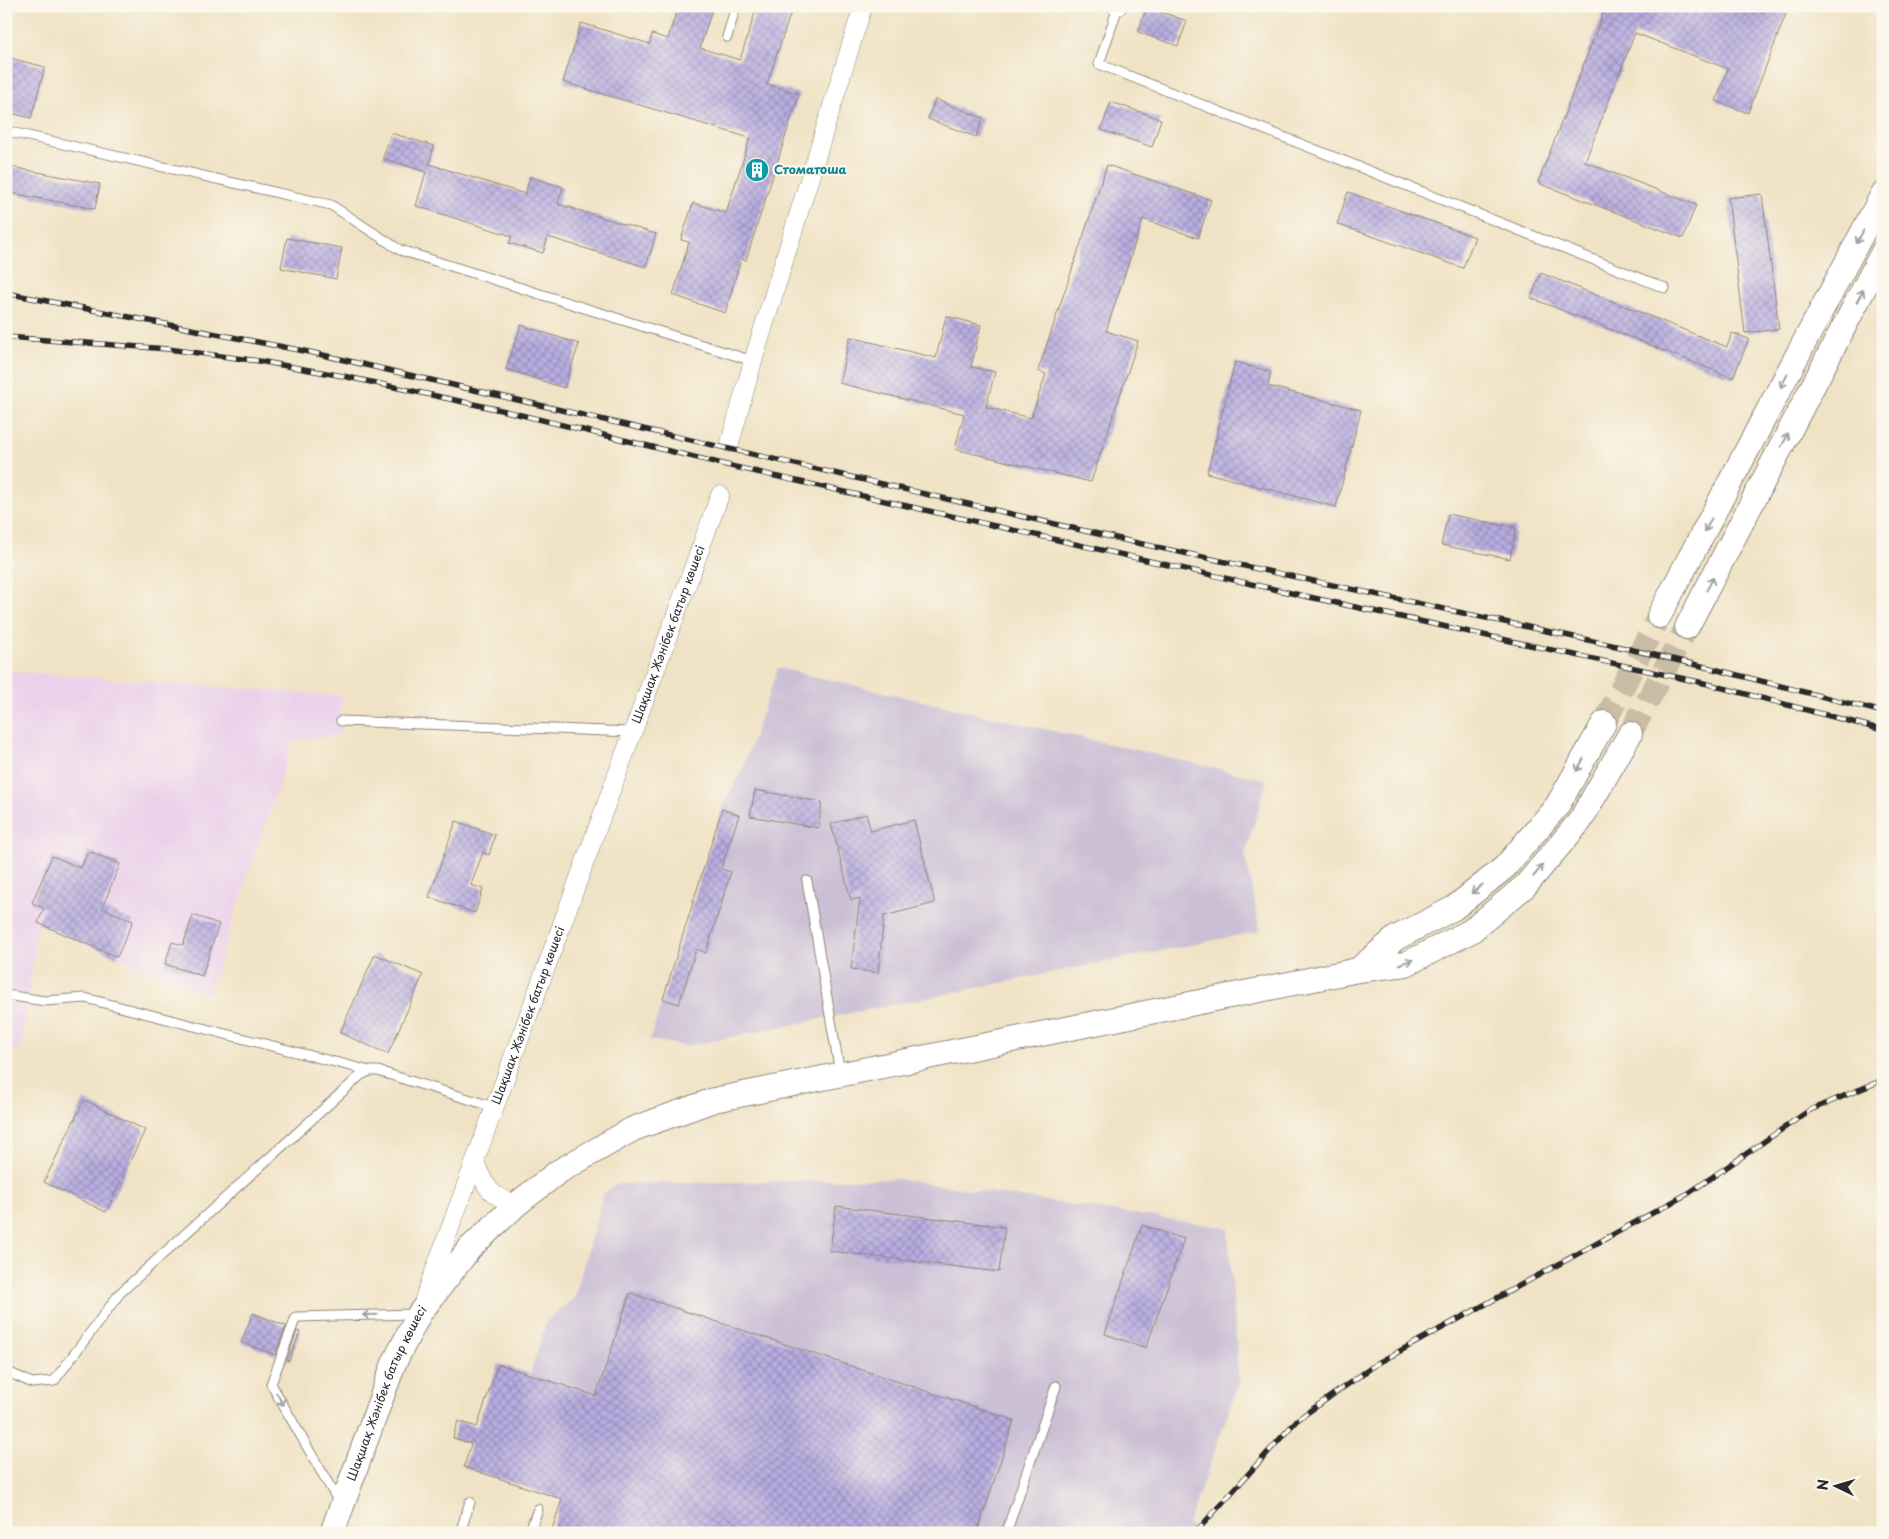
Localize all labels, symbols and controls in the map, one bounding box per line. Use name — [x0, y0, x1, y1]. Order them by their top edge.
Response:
building icon: Стоматоша — [744, 157, 770, 183]
place label: Стоматоша — [774, 160, 847, 178]
one-way arrow — [1855, 230, 1865, 245]
one-way arrow — [1856, 289, 1865, 304]
one-way arrow — [1779, 373, 1788, 388]
one-way arrow — [1781, 433, 1790, 448]
one-way arrow — [1703, 517, 1713, 532]
street label: Шақшақ Жәнібек батыр көшесі — [627, 543, 709, 726]
one-way arrow — [1706, 577, 1715, 592]
one-way arrow — [1575, 758, 1585, 772]
one-way arrow — [1532, 865, 1543, 878]
one-way arrow — [1471, 884, 1484, 895]
street label: Шақшақ Жәнібек батыр көшесі — [486, 924, 568, 1107]
one-way arrow — [1398, 957, 1414, 967]
street label: Шақшақ Жәнібек батыр көшесі — [342, 1301, 430, 1483]
one-way arrow — [362, 1310, 378, 1320]
one-way arrow — [275, 1391, 285, 1406]
north arrow — [1812, 1462, 1862, 1512]
text: N — [1812, 1478, 1833, 1491]

